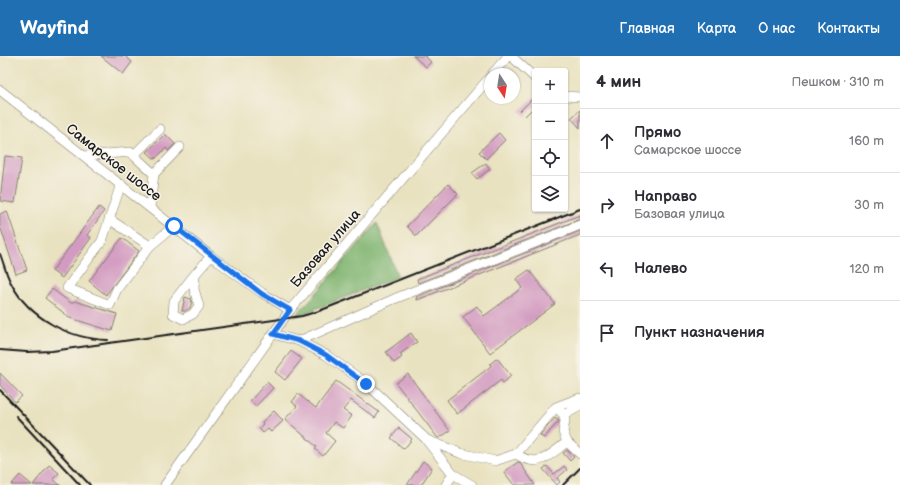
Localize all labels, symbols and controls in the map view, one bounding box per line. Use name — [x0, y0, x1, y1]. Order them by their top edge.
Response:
text: Wayfind — [20, 17, 89, 40]
text: Главная — [620, 20, 675, 37]
text: Карта — [697, 20, 736, 37]
text: О нас — [758, 20, 795, 37]
text: Контакты — [817, 20, 880, 37]
north arrow — [484, 68, 520, 104]
map controls — [532, 68, 568, 212]
button: + — [532, 68, 568, 104]
text: 4 мин — [596, 72, 641, 92]
text: Пешком · 310 m — [792, 74, 884, 90]
button: − — [532, 104, 568, 140]
street label: Самарское шоссе — [63, 120, 165, 205]
text: Прямо — [634, 123, 681, 142]
icon: ahead — [596, 130, 618, 152]
text: 160 m — [849, 133, 884, 149]
button: locate — [532, 140, 568, 176]
text: Самарское шоссе — [634, 142, 742, 158]
button: layers — [532, 176, 568, 212]
text: Направо — [634, 187, 697, 206]
icon: right — [596, 194, 618, 216]
text: 30 m — [854, 197, 884, 213]
street label: Базовая улица — [287, 205, 364, 291]
text: Базовая улица — [634, 206, 725, 222]
route start — [165, 217, 183, 235]
icon: left — [596, 258, 618, 280]
text: Налево — [634, 259, 687, 278]
text: 120 m — [849, 261, 884, 277]
icon: arrive — [596, 322, 618, 344]
text: Пункт назначения — [634, 323, 765, 342]
route end — [357, 375, 375, 393]

